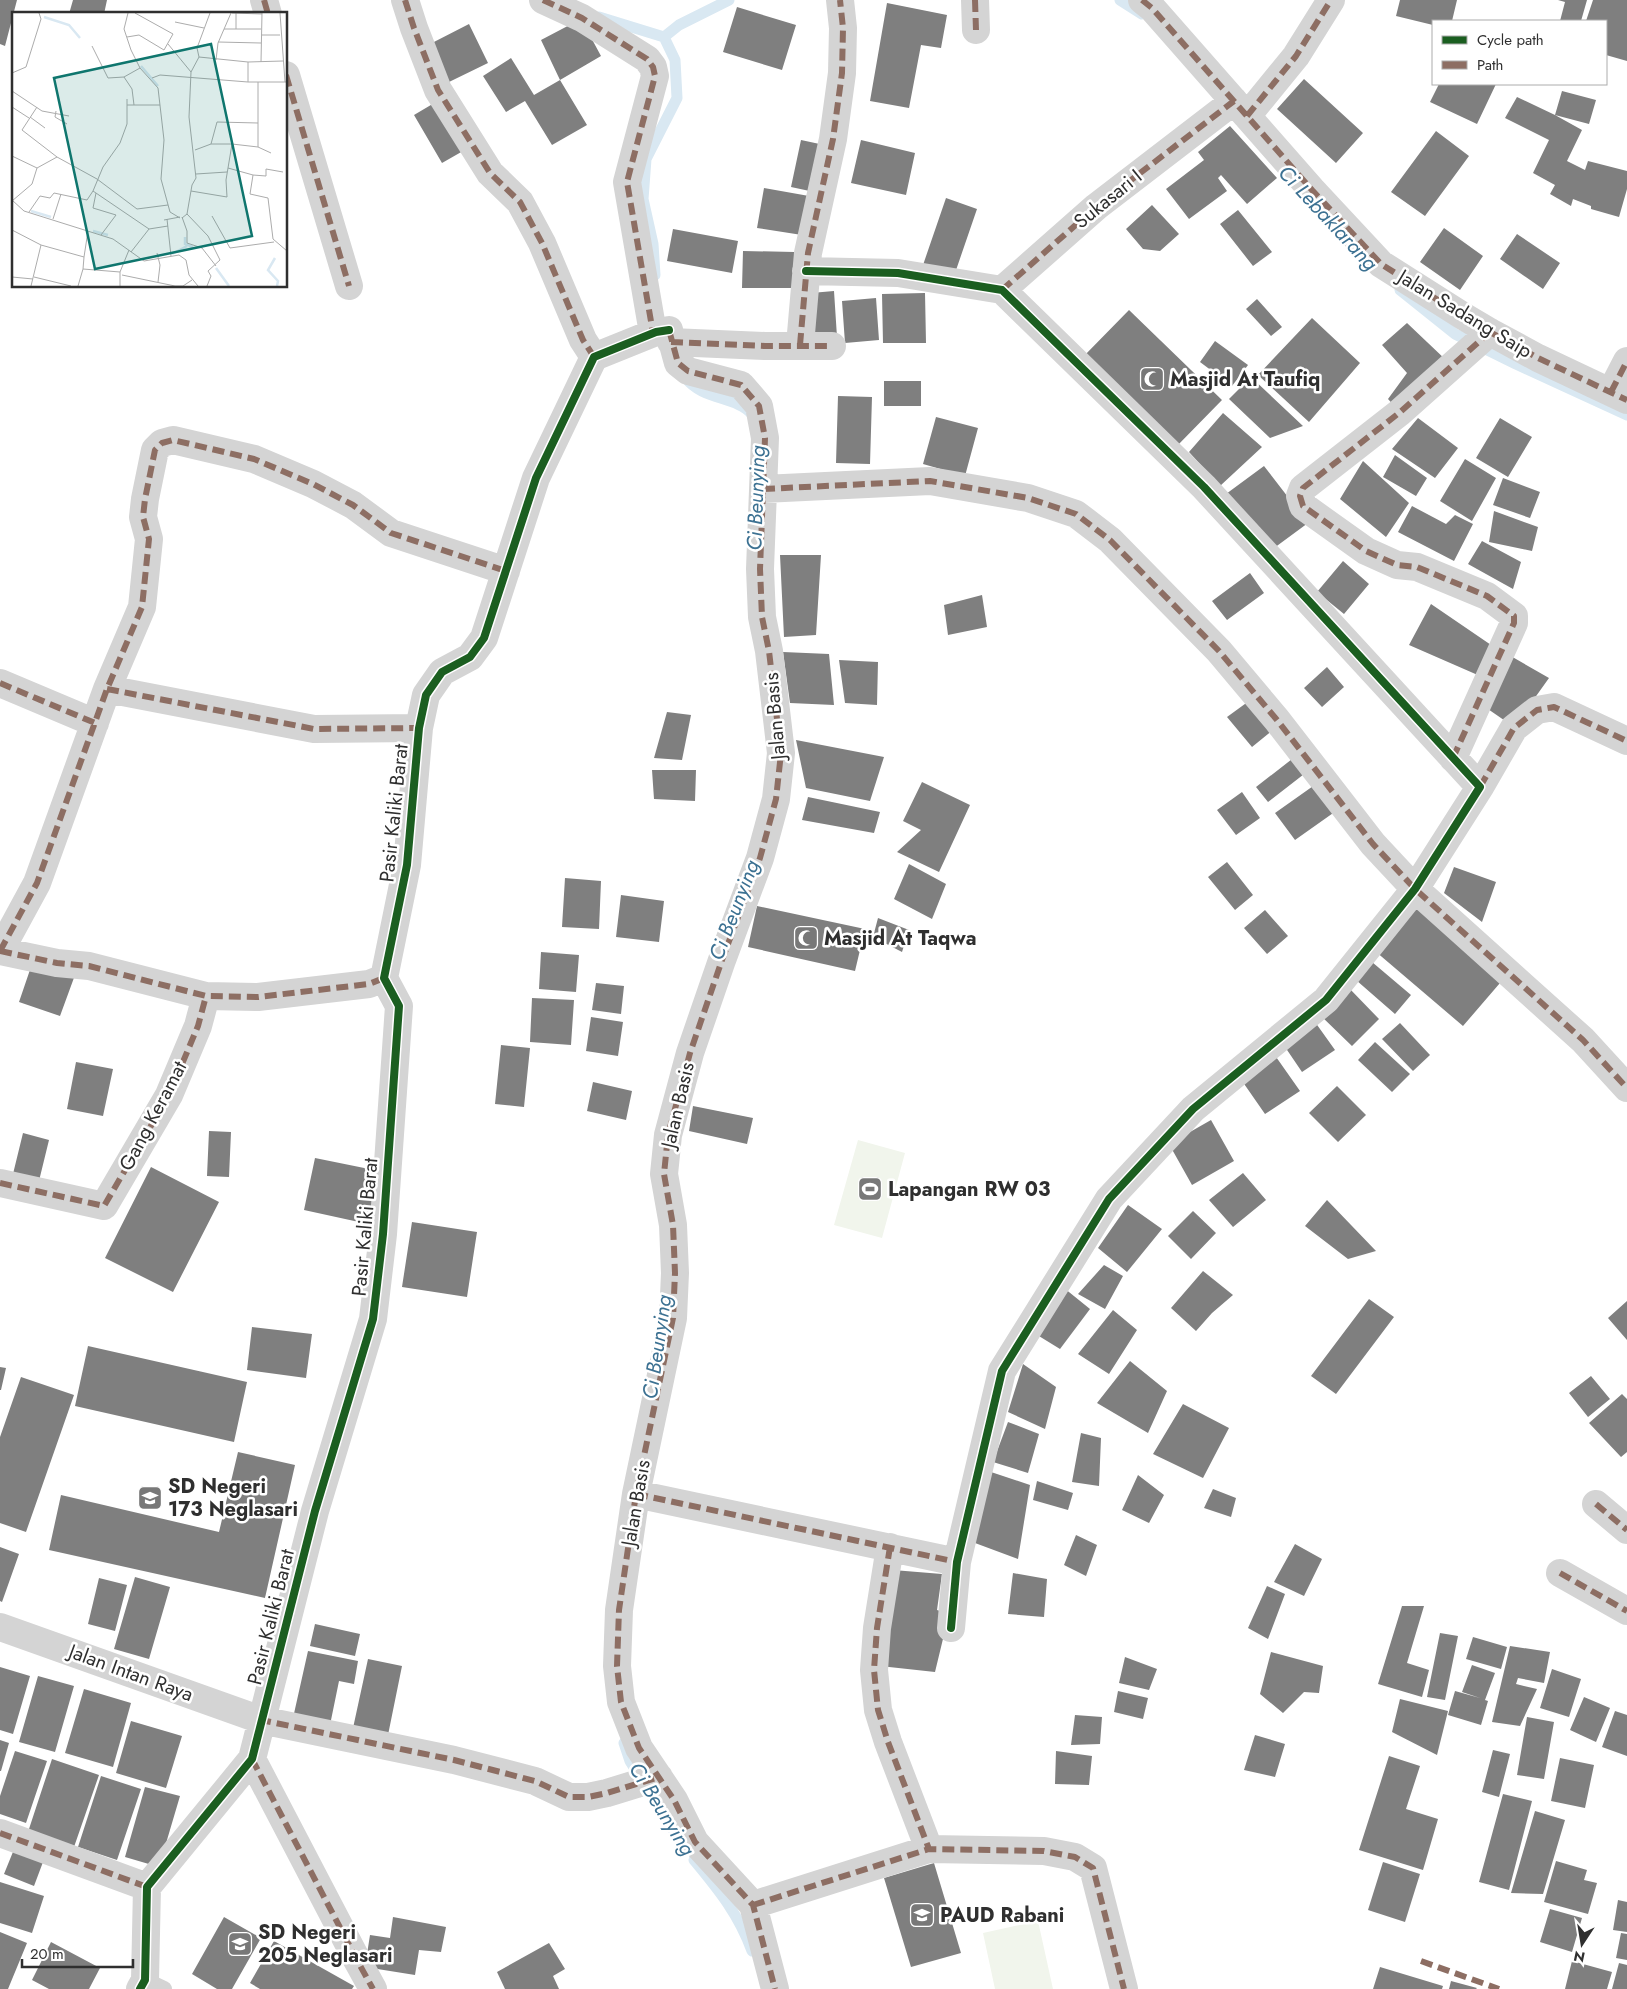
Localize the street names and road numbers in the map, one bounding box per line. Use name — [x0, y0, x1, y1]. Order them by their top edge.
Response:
street label: Sukasari I — [1068, 162, 1148, 236]
street label: Jalan Sadang Saip — [1390, 261, 1538, 366]
street label: Jalan Basis — [757, 671, 794, 764]
street label: Pasir Kaliki Barat — [372, 742, 416, 884]
street label: Gang Keramat — [112, 1056, 194, 1176]
street label: Jalan Basis — [653, 1059, 702, 1154]
street label: Pasir Kaliki Barat — [345, 1156, 386, 1297]
street label: Jalan Basis — [614, 1458, 658, 1551]
street label: Pasir Kaliki Barat — [240, 1546, 302, 1688]
street label: Jalan Intan Raya — [62, 1636, 197, 1709]

